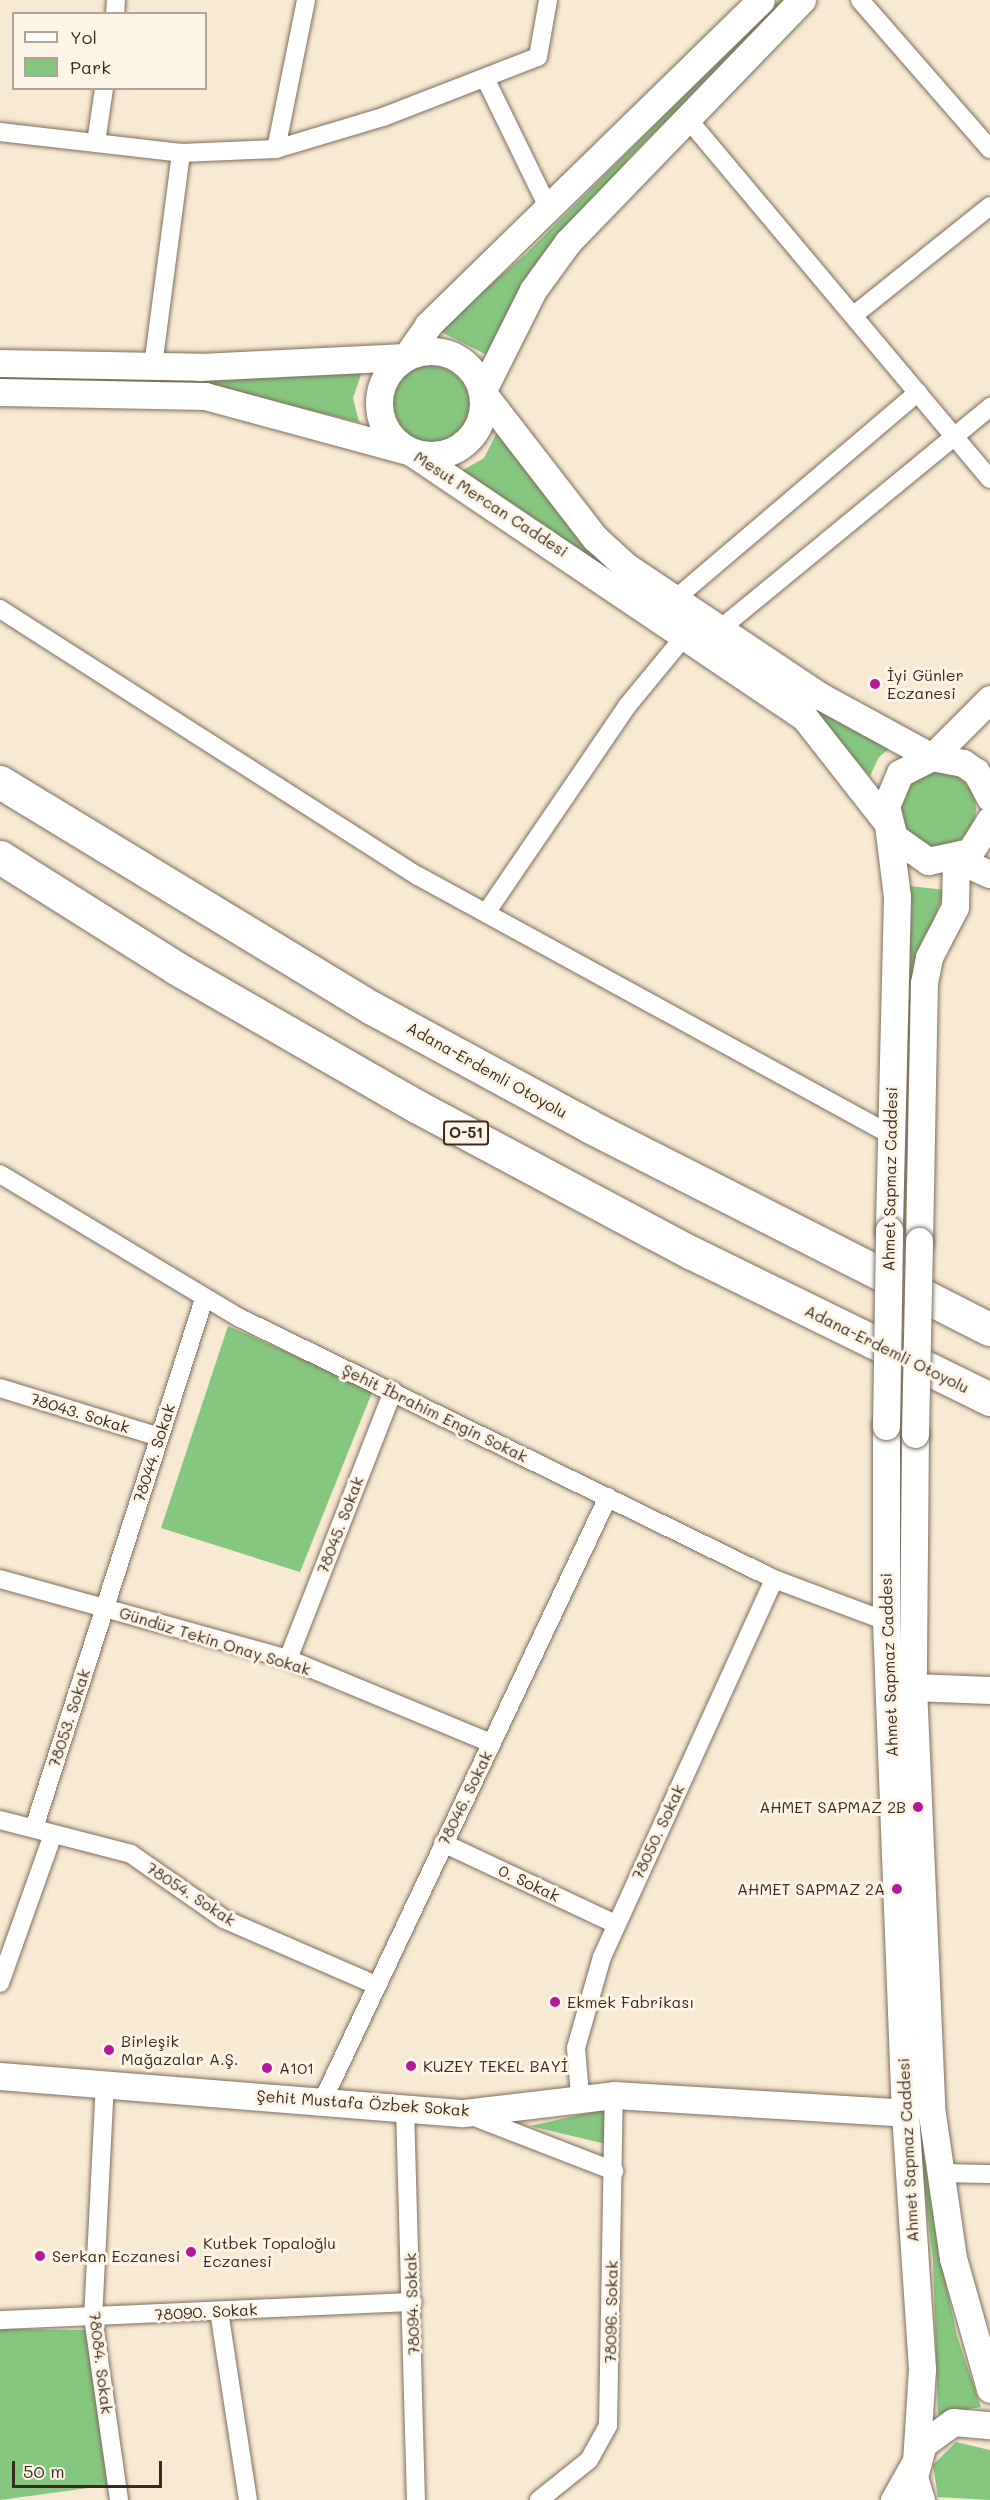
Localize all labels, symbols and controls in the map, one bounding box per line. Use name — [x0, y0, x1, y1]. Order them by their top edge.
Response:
legend — [12, 12, 207, 90]
text: Yol — [70, 25, 97, 49]
text: Park — [70, 55, 111, 79]
street label: Mesut Mercan Caddesi — [410, 447, 572, 561]
place label: İyi Günler Eczanesi — [887, 665, 964, 703]
marker: İyi Günler Eczanesi — [868, 677, 882, 691]
street label: Adana-Erdemli Otoyolu — [403, 1018, 571, 1122]
street label: Ahmet Sapmaz Caddesi — [879, 1086, 901, 1272]
road number: O-51 — [442, 1121, 490, 1145]
street label: Adana-Erdemli Otoyolu — [802, 1301, 972, 1397]
street label: Şehit İbrahim Engin Sokak — [339, 1360, 531, 1466]
street label: 78043. Sokak — [28, 1389, 132, 1437]
street label: 78044. Sokak — [129, 1401, 179, 1505]
street label: 78045. Sokak — [313, 1474, 367, 1576]
street label: Ahmet Sapmaz Caddesi — [876, 1572, 902, 1758]
street label: Gündüz Tekin Onay Sokak — [117, 1603, 313, 1679]
street label: 78053. Sokak — [44, 1666, 94, 1770]
street label: 78046. Sokak — [434, 1748, 496, 1848]
street label: 78050. Sokak — [628, 1781, 688, 1883]
place label: AHMET SAPMAZ 2B — [759, 1797, 906, 1817]
marker: AHMET SAPMAZ 2B — [911, 1800, 925, 1814]
street label: 78054. Sokak — [143, 1858, 239, 1930]
street label: 0. Sokak — [495, 1861, 563, 1905]
place label: AHMET SAPMAZ 2A — [737, 1879, 885, 1899]
marker: AHMET SAPMAZ 2A — [890, 1882, 904, 1896]
place label: Ekmek Fabrikası — [567, 1992, 694, 2012]
marker: Ekmek Fabrikası — [548, 1995, 562, 2009]
place label: Birleşik Mağazalar A.Ş. — [121, 2031, 239, 2069]
marker: Birleşik Mağazalar A.Ş. — [102, 2043, 116, 2057]
place label: KUZEY TEKEL BAYİ — [423, 2056, 568, 2076]
street label: Ahmet Sapmaz Caddesi — [894, 2057, 922, 2243]
place label: A101 — [279, 2058, 314, 2078]
marker: KUZEY TEKEL BAYİ — [404, 2059, 418, 2073]
marker: A101 — [260, 2061, 274, 2075]
street label: Şehit Mustafa Özbek Sokak — [256, 2086, 470, 2120]
place label: Kutbek Topaloğlu Eczanesi — [203, 2233, 336, 2271]
marker: Kutbek Topaloğlu Eczanesi — [184, 2245, 198, 2259]
place label: Serkan Eczanesi — [52, 2246, 180, 2266]
marker: Serkan Eczanesi — [33, 2249, 47, 2263]
street label: 78094. Sokak — [401, 2252, 423, 2356]
street label: 78096. Sokak — [601, 2260, 621, 2364]
street label: 78090. Sokak — [154, 2300, 258, 2324]
street label: 78084. Sokak — [85, 2311, 117, 2415]
scale bar — [15, 2449, 165, 2487]
text: 50 m — [23, 2459, 65, 2483]

